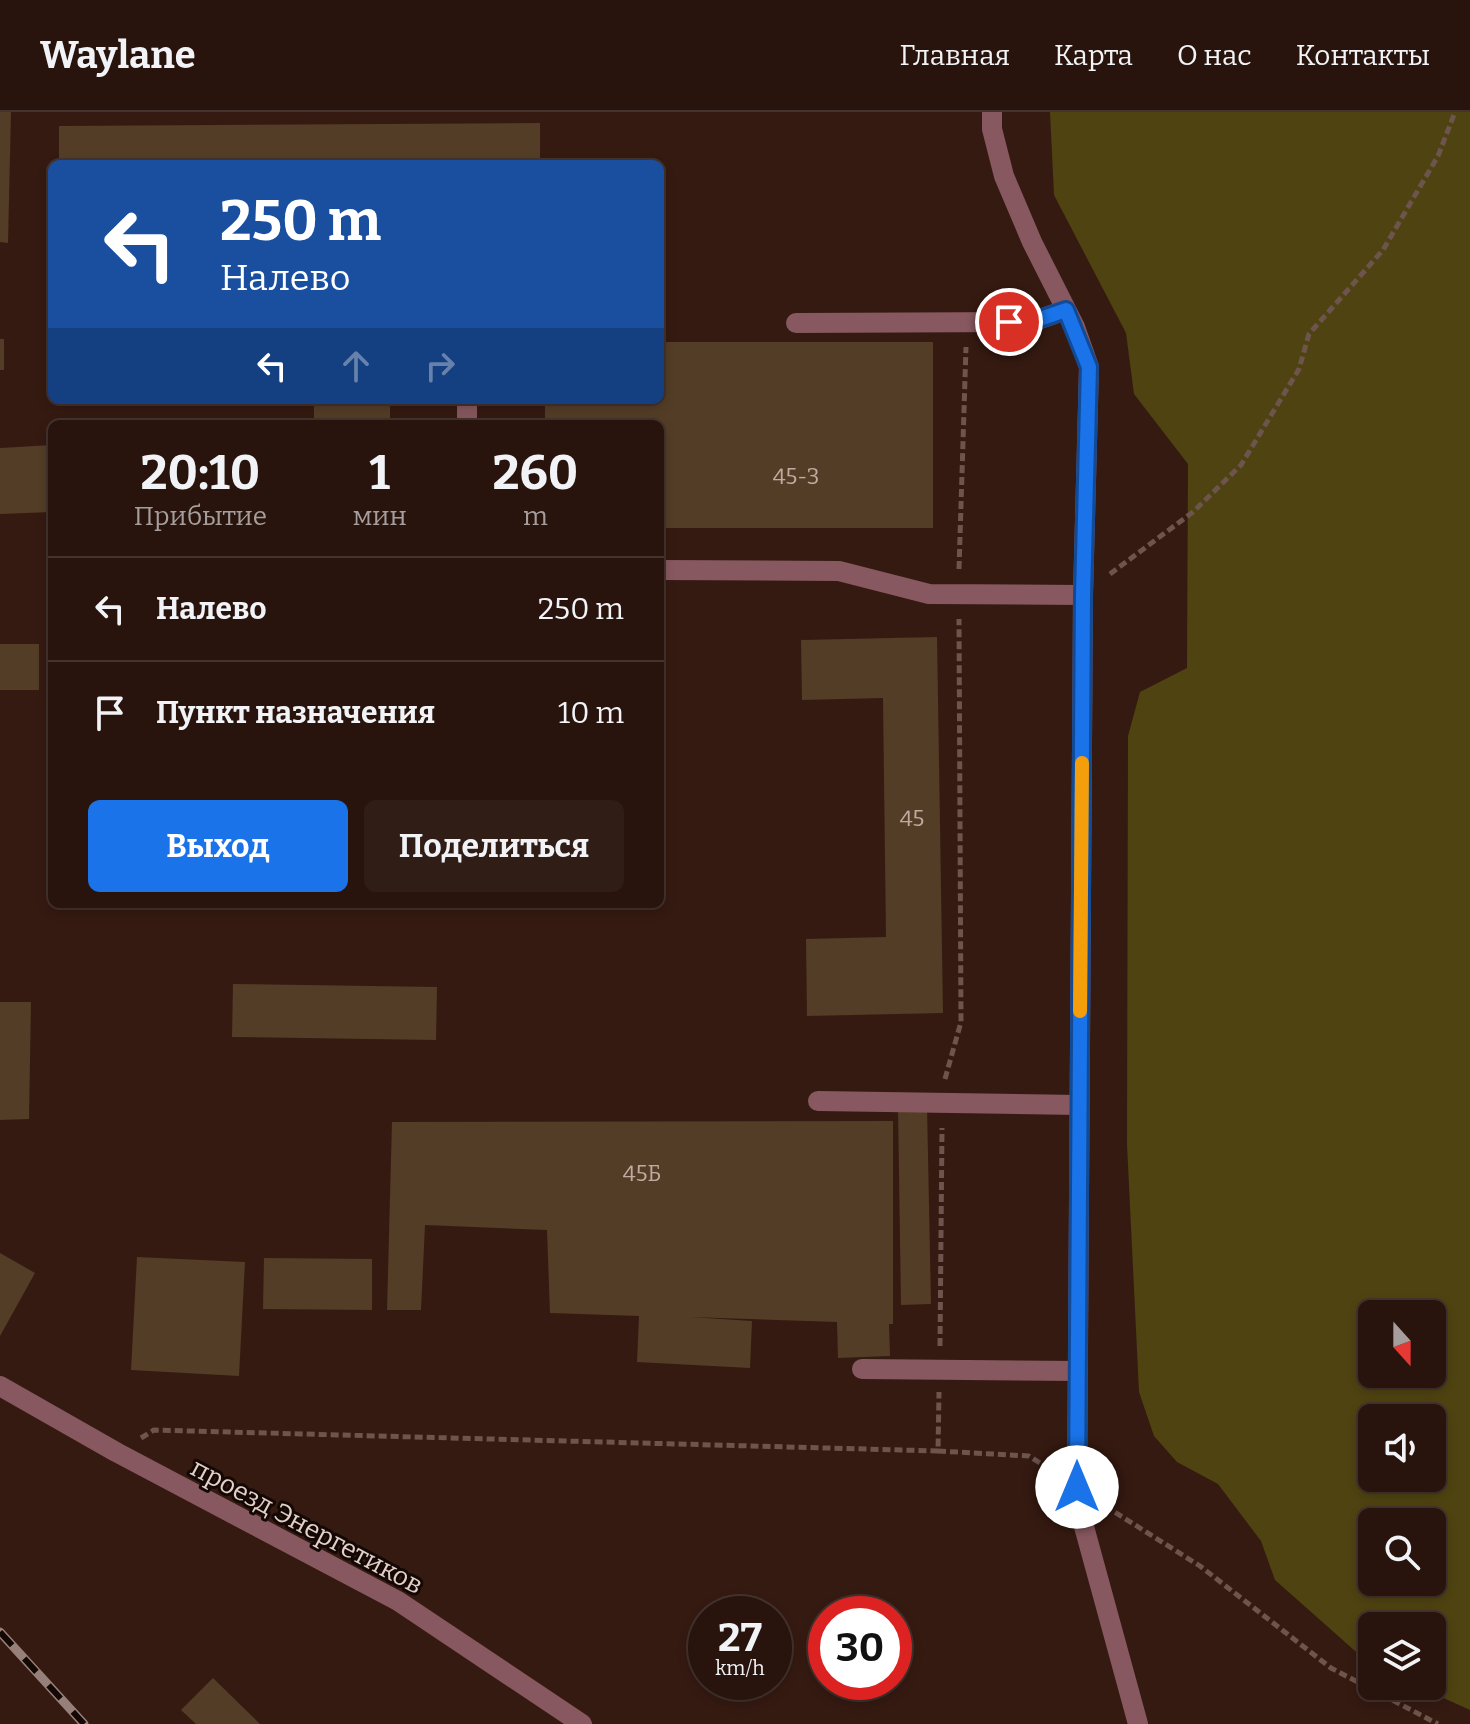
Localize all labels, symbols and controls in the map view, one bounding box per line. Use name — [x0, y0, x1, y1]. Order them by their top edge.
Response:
text: Waylane — [40, 32, 196, 78]
text: Главная — [900, 39, 1010, 72]
text: Карта — [1054, 39, 1133, 72]
text: О нас — [1177, 39, 1252, 72]
text: Контакты — [1296, 39, 1430, 72]
text: 250 m — [220, 188, 381, 255]
icon: left — [88, 192, 192, 296]
text: Налево — [220, 256, 351, 300]
pin — [975, 288, 1043, 356]
icon: arrive — [987, 300, 1031, 344]
icon: left — [250, 344, 294, 388]
icon: ahead — [334, 344, 378, 388]
icon: right — [418, 344, 462, 388]
text: 20:10 — [140, 444, 260, 502]
text: 1 — [369, 444, 390, 502]
text: 260 — [492, 444, 578, 502]
house number: 45-3 — [773, 463, 819, 490]
text: Прибытие — [134, 501, 267, 532]
text: мин — [353, 501, 407, 532]
text: m — [523, 501, 548, 532]
icon: left — [88, 587, 132, 631]
text: Налево — [156, 591, 267, 627]
text: 250 m — [538, 591, 624, 627]
icon: arrive — [88, 691, 132, 735]
text: Пункт назначения — [156, 695, 435, 731]
text: 10 m — [558, 695, 624, 731]
button: Выход — [88, 800, 348, 892]
button: Поделиться — [364, 800, 624, 892]
house number: 45 — [900, 805, 924, 832]
house number: 45Б — [623, 1160, 661, 1187]
north arrow — [1358, 1300, 1446, 1388]
map controls — [1358, 1300, 1446, 1700]
button: sound — [1358, 1404, 1446, 1492]
position arrow — [1035, 1445, 1119, 1529]
street label: проезд Энергетиков — [186, 1452, 428, 1601]
button: search — [1358, 1508, 1446, 1596]
speed limit sign: 30 — [808, 1596, 912, 1700]
button: layers — [1358, 1612, 1446, 1700]
text: 27 — [718, 1614, 762, 1662]
text: km/h — [715, 1656, 765, 1680]

